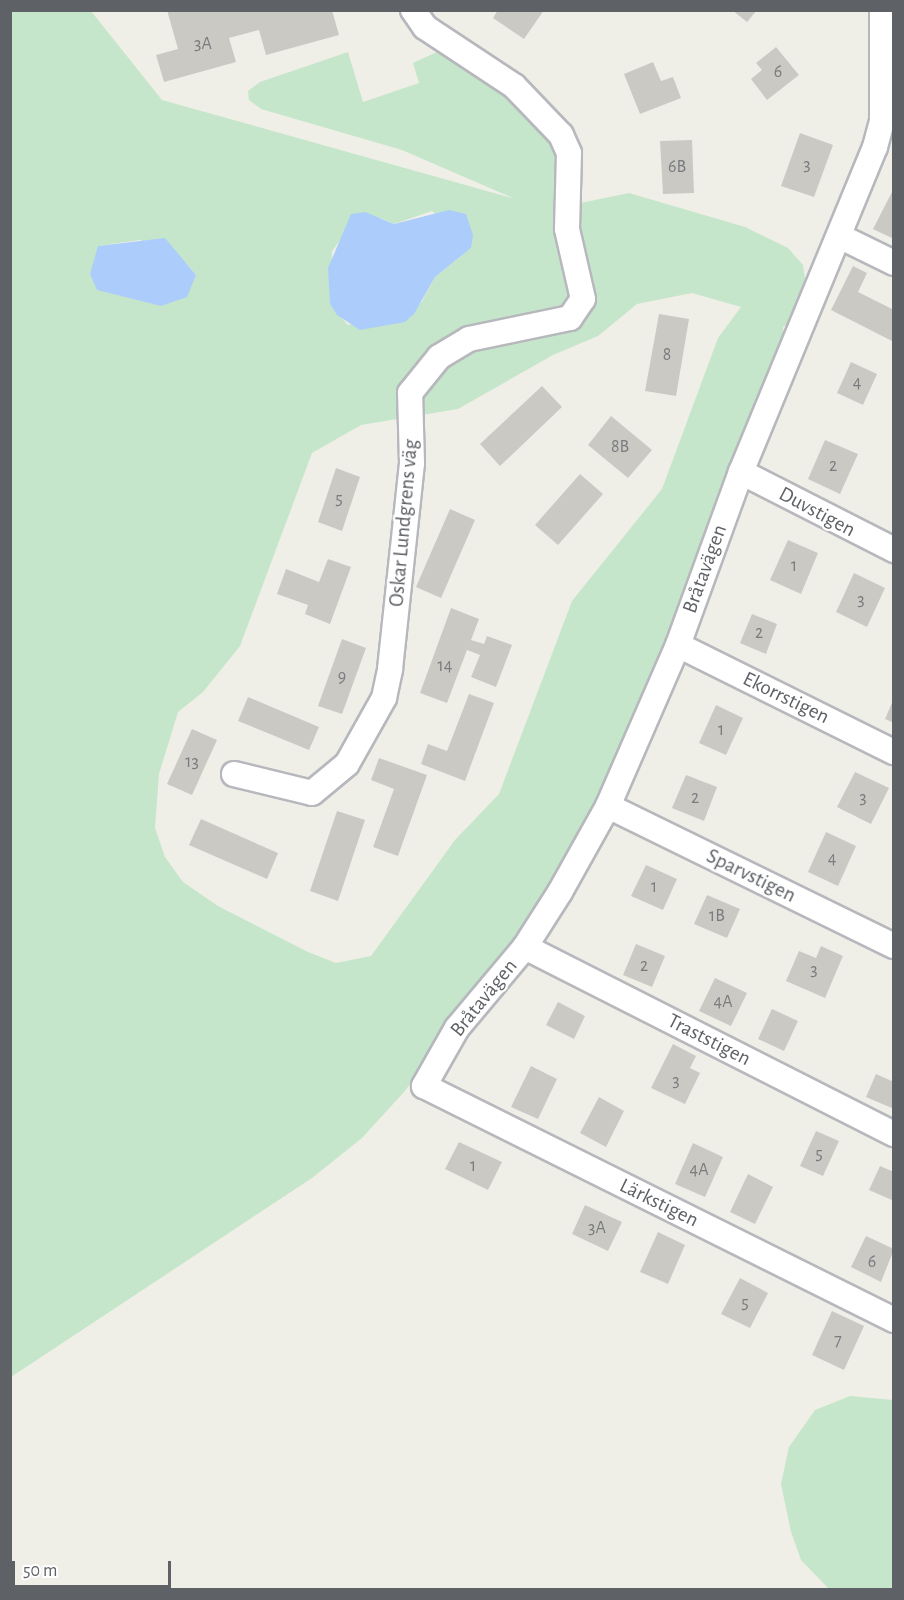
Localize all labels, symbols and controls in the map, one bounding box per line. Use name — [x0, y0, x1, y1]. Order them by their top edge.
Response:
house number: 3A — [194, 33, 212, 55]
house number: 6 — [774, 61, 782, 83]
house number: 3 — [803, 154, 811, 176]
house number: 6B — [668, 156, 686, 178]
house number: 8 — [663, 344, 671, 366]
house number: 4 — [853, 372, 861, 394]
house number: 8B — [611, 436, 629, 458]
street label: Oskar Lundgrens väg — [384, 438, 424, 608]
house number: 2 — [829, 455, 837, 477]
street label: Duvstigen — [774, 481, 860, 543]
house number: 5 — [335, 488, 343, 510]
street label: Bråtavägen — [677, 521, 733, 617]
house number: 1 — [791, 555, 797, 577]
house number: 3 — [857, 589, 865, 611]
house number: 2 — [755, 622, 763, 644]
house number: 14 — [438, 655, 452, 677]
house number: 9 — [338, 666, 346, 688]
street label: Ekorrstigen — [739, 666, 833, 730]
house number: 1 — [718, 719, 724, 741]
house number: 13 — [185, 751, 199, 773]
house number: 2 — [691, 787, 699, 809]
house number: 3 — [859, 787, 867, 809]
street label: Sparvstigen — [702, 844, 800, 908]
house number: 4 — [828, 848, 836, 870]
house number: 1 — [651, 876, 657, 898]
house number: 1B — [709, 905, 725, 927]
street label: Bråtavägen — [445, 954, 523, 1042]
house number: 2 — [640, 955, 648, 977]
house number: 3 — [810, 959, 818, 981]
house number: 4A — [713, 991, 733, 1013]
street label: Traststigen — [663, 1008, 755, 1072]
house number: 3 — [672, 1070, 680, 1092]
house number: 5 — [815, 1143, 823, 1165]
house number: 1 — [470, 1155, 476, 1177]
house number: 4A — [689, 1159, 709, 1181]
street label: Lärkstigen — [615, 1173, 703, 1233]
house number: 3A — [588, 1217, 606, 1239]
house number: 6 — [868, 1251, 876, 1273]
house number: 5 — [741, 1292, 749, 1314]
house number: 7 — [834, 1330, 842, 1352]
scale bar — [15, 1549, 174, 1587]
text: 50 m — [23, 1562, 57, 1580]

